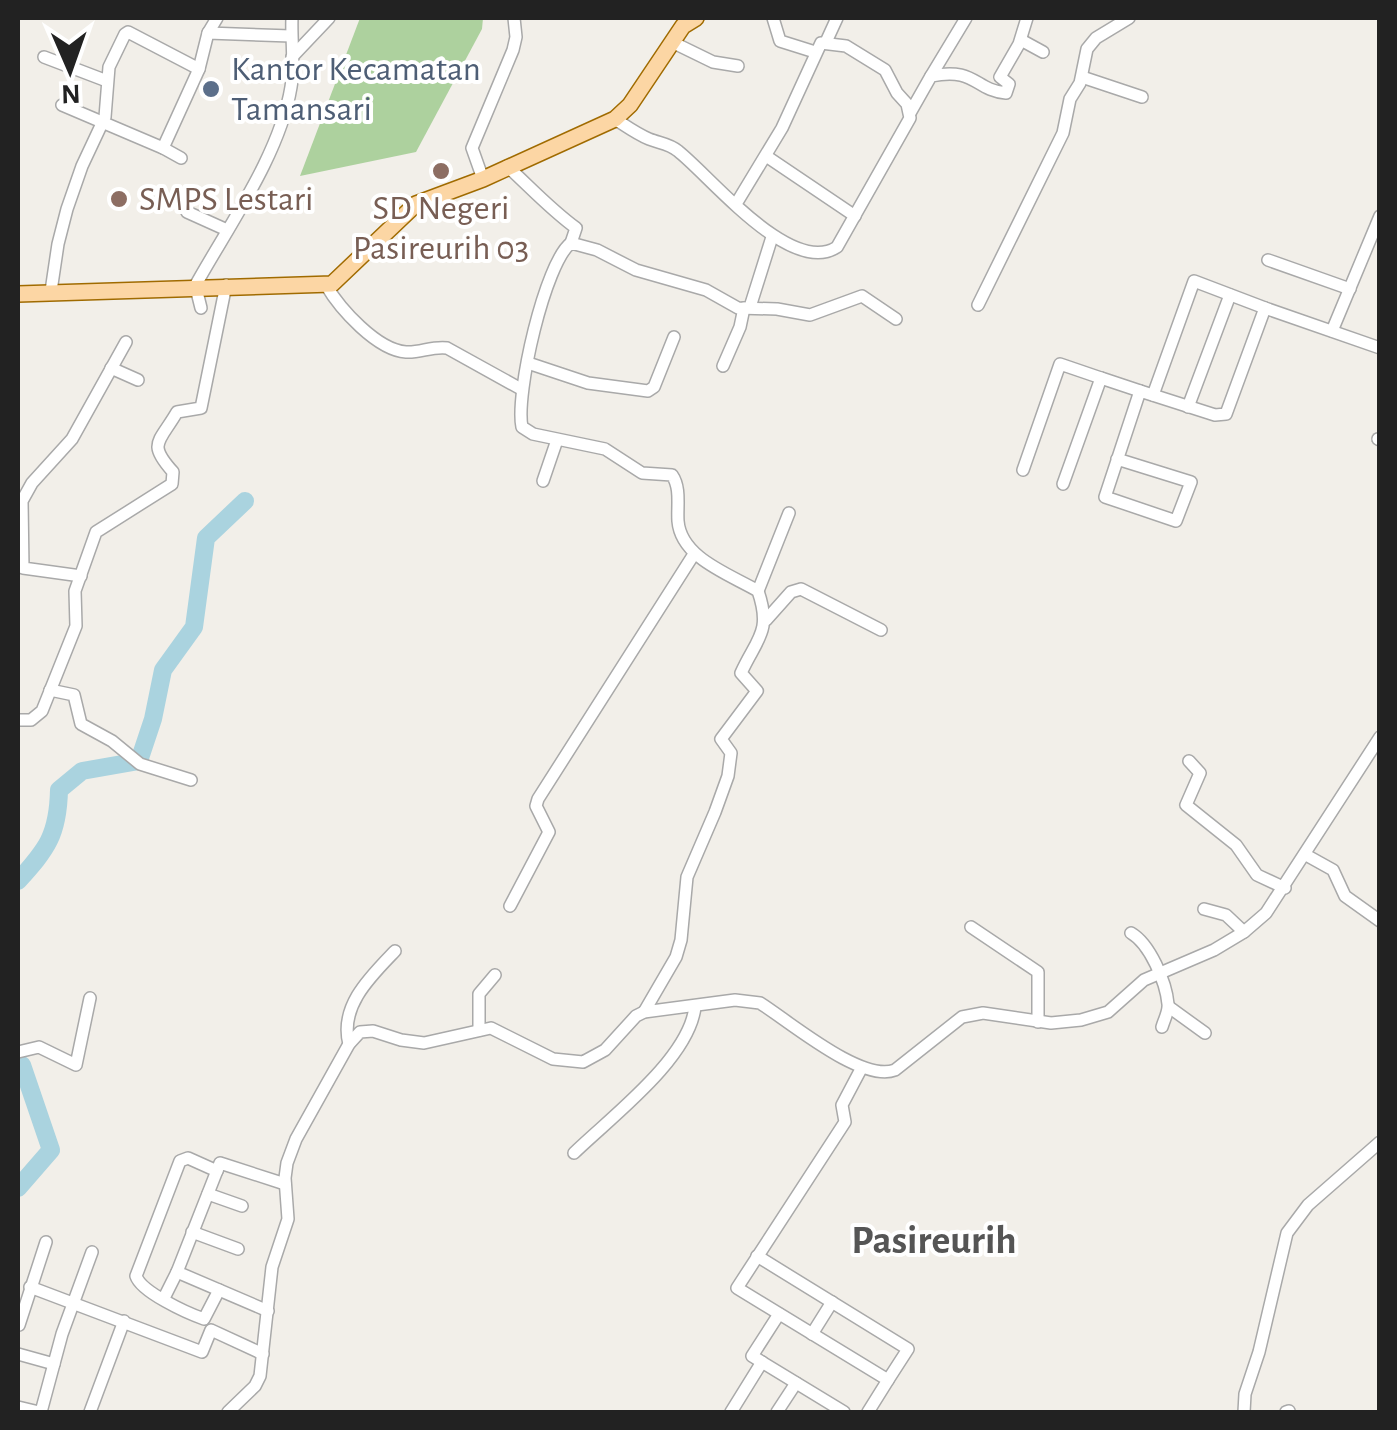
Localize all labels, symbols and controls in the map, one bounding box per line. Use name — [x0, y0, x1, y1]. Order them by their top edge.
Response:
north arrow — [20, 20, 120, 120]
place label: Kantor Kecamatan Tamansari — [231, 52, 481, 127]
marker: Kantor Kecamatan Tamansari — [200, 78, 222, 100]
text: N — [61, 79, 81, 107]
marker: SD Negeri Pasireurih 03 — [430, 160, 452, 182]
place label: SMPS Lestari — [139, 182, 314, 217]
marker: SMPS Lestari — [108, 188, 130, 210]
place label: SD Negeri Pasireurih 03 — [353, 191, 529, 266]
district label: Pasireurih — [851, 1221, 1017, 1261]

